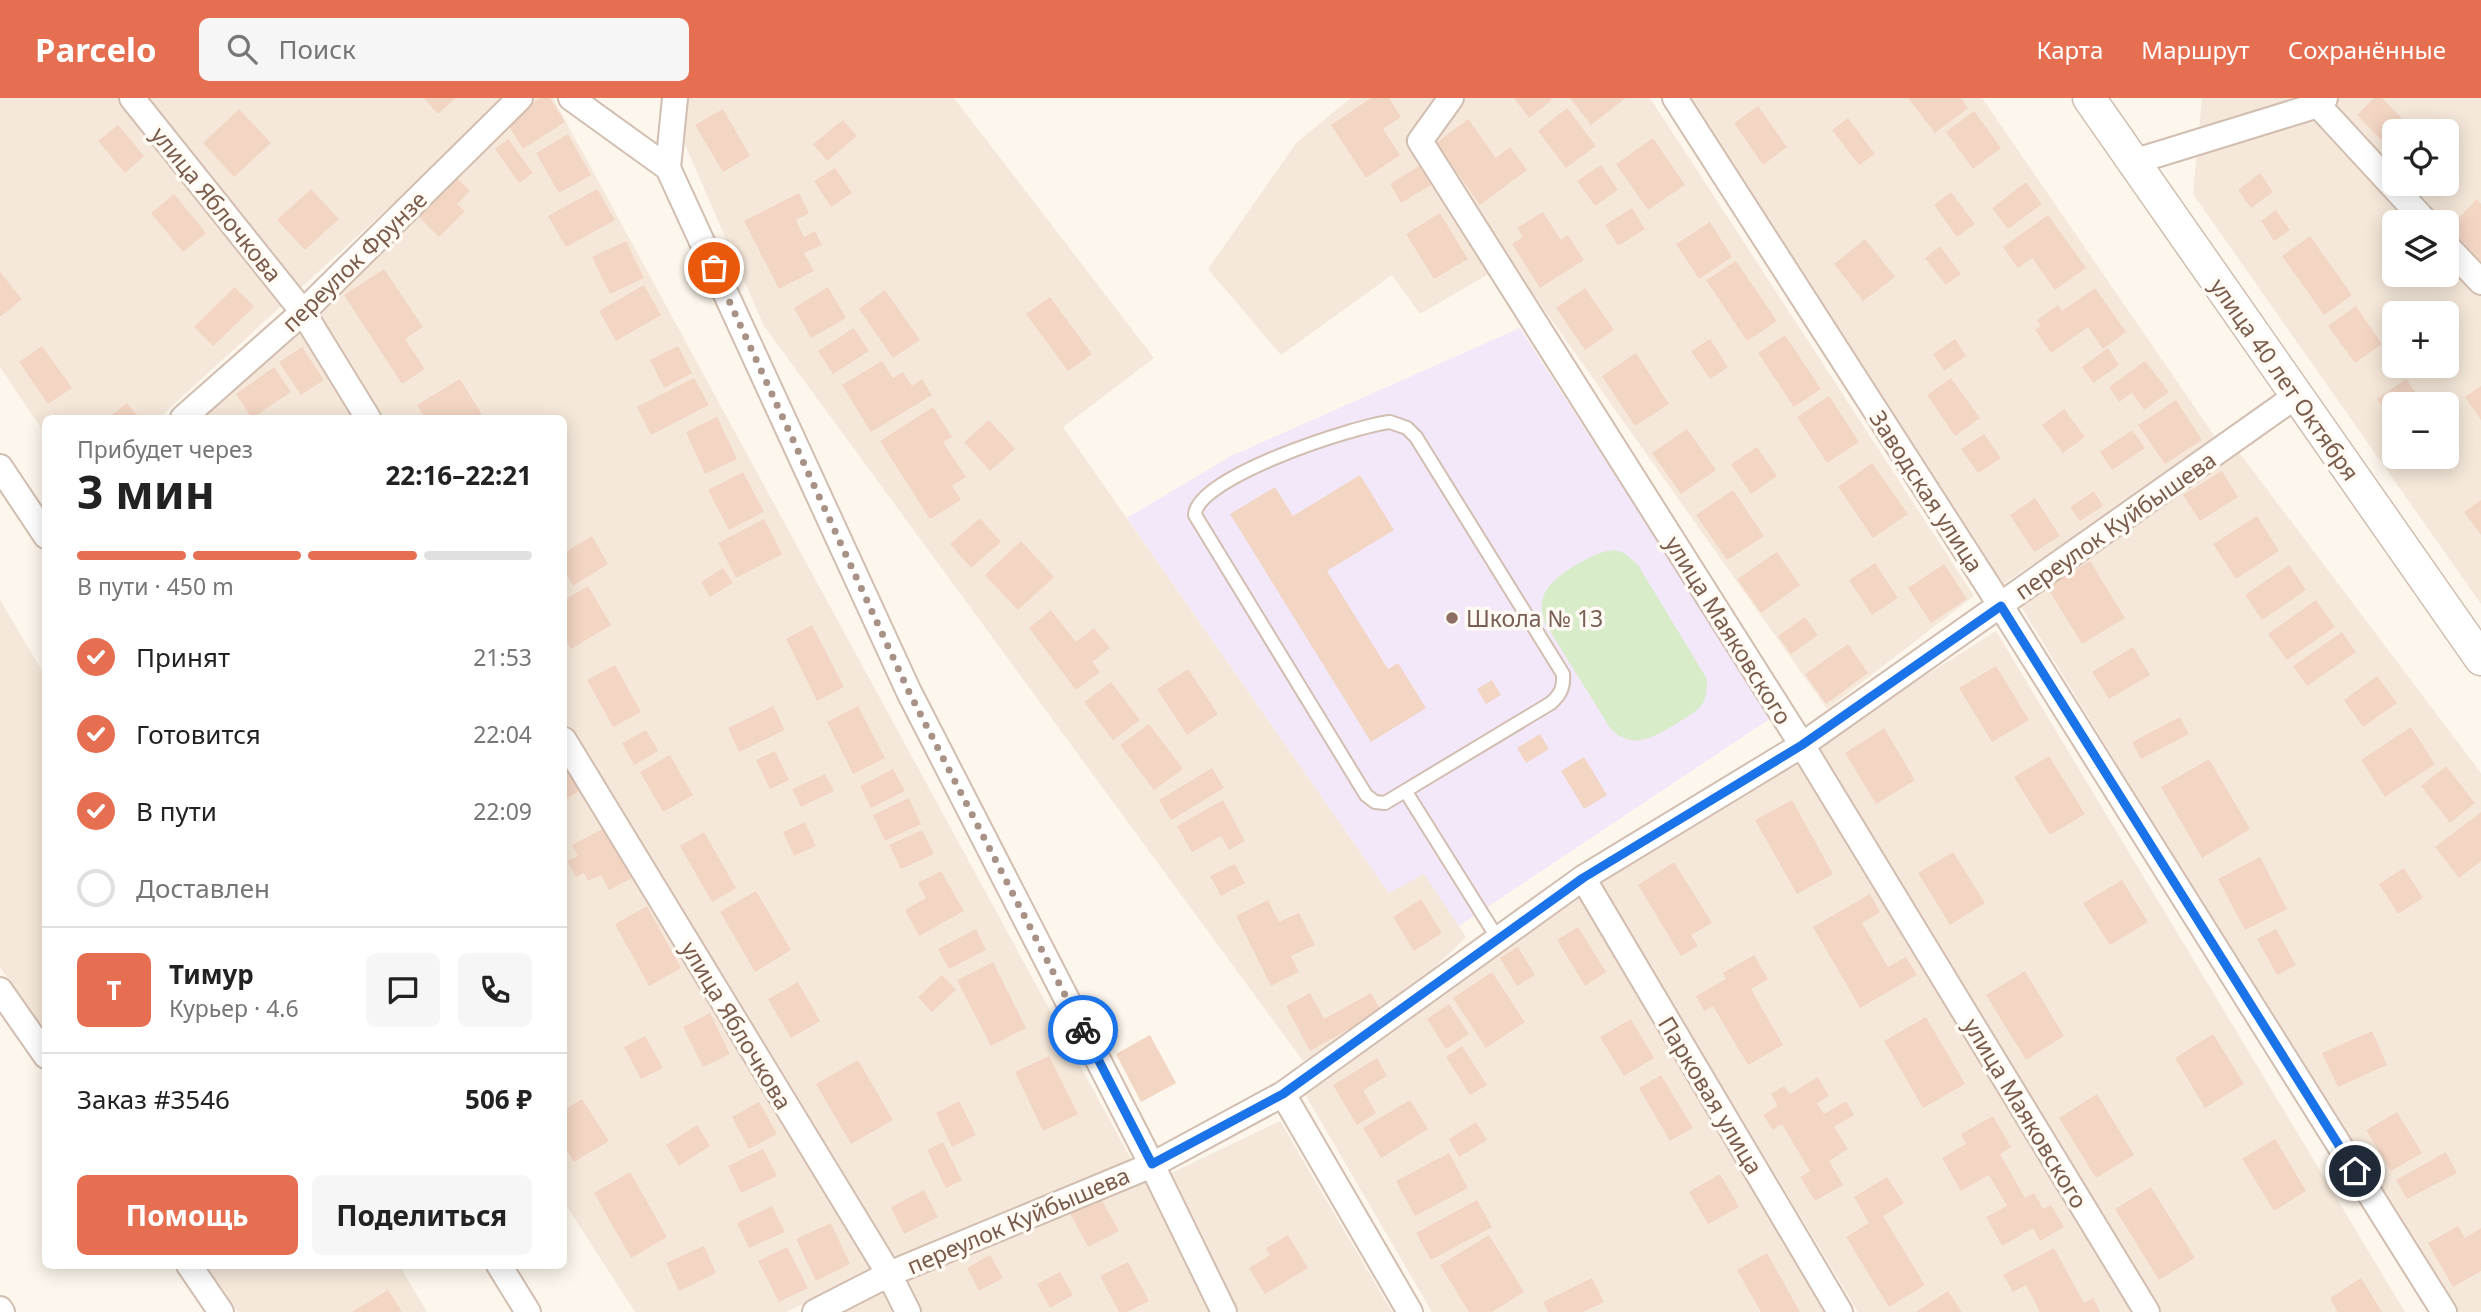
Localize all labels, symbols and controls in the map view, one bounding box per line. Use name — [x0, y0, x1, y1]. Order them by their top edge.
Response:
search box — [199, 18, 689, 81]
text: Parcelo — [35, 27, 157, 72]
icon: search — [223, 30, 261, 68]
text: Поиск — [279, 31, 356, 67]
text: Карта — [2036, 33, 2103, 66]
text: Маршрут — [2141, 33, 2250, 66]
text: Сохранённые — [2288, 33, 2446, 66]
map controls — [2382, 119, 2459, 469]
button: locate — [2382, 119, 2459, 196]
street label: улица Яблочкова — [144, 120, 290, 288]
street label: переулок Фрунзе — [274, 183, 434, 339]
button: layers — [2382, 210, 2459, 287]
pin — [684, 238, 744, 298]
icon: bag — [695, 249, 733, 287]
street label: улица 40 лет Октября — [2203, 271, 2367, 487]
button: + — [2382, 301, 2459, 378]
button: − — [2382, 392, 2459, 469]
street label: Заводская улица — [1863, 404, 1991, 578]
text: Прибудет через — [77, 433, 253, 465]
street label: переулок Куйбышева — [2008, 443, 2222, 607]
text: 22:16–22:21 — [385, 457, 532, 493]
text: 3 мин — [77, 460, 215, 522]
street label: улица Маяковского — [1658, 530, 1800, 730]
text: В пути · 450 m — [77, 570, 234, 602]
place label: Школа № 13 — [1466, 602, 1603, 634]
marker: Школа № 13 — [1444, 610, 1460, 626]
icon: check — [77, 638, 115, 676]
text: Принят — [136, 639, 230, 675]
text: 21:53 — [473, 641, 532, 673]
icon: check — [77, 715, 115, 753]
text: Готовится — [136, 716, 261, 752]
text: 22:04 — [473, 718, 532, 750]
icon: check — [77, 792, 115, 830]
text: В пути — [136, 793, 217, 829]
text: 22:09 — [473, 795, 532, 827]
text: Доставлен — [136, 870, 270, 906]
street label: улица Яблочкова — [674, 935, 800, 1115]
button: chat — [366, 953, 440, 1027]
button: phone — [458, 953, 532, 1027]
text: Тимур — [169, 956, 254, 992]
text: Т — [106, 972, 122, 1008]
text: Курьер · 4.6 — [169, 992, 299, 1024]
courier — [1048, 995, 1118, 1065]
street label: Парковая улица — [1651, 1010, 1771, 1180]
icon: bike — [1064, 1011, 1102, 1049]
street label: улица Маяковского — [1956, 1012, 2096, 1214]
text: Заказ #3546 — [77, 1081, 230, 1117]
text: 506 ₽ — [465, 1081, 532, 1117]
pin — [2325, 1141, 2385, 1201]
icon: home — [2336, 1152, 2374, 1190]
street label: переулок Куйбышева — [902, 1159, 1134, 1281]
button: Помощь — [77, 1175, 298, 1255]
button: Поделиться — [312, 1175, 532, 1255]

